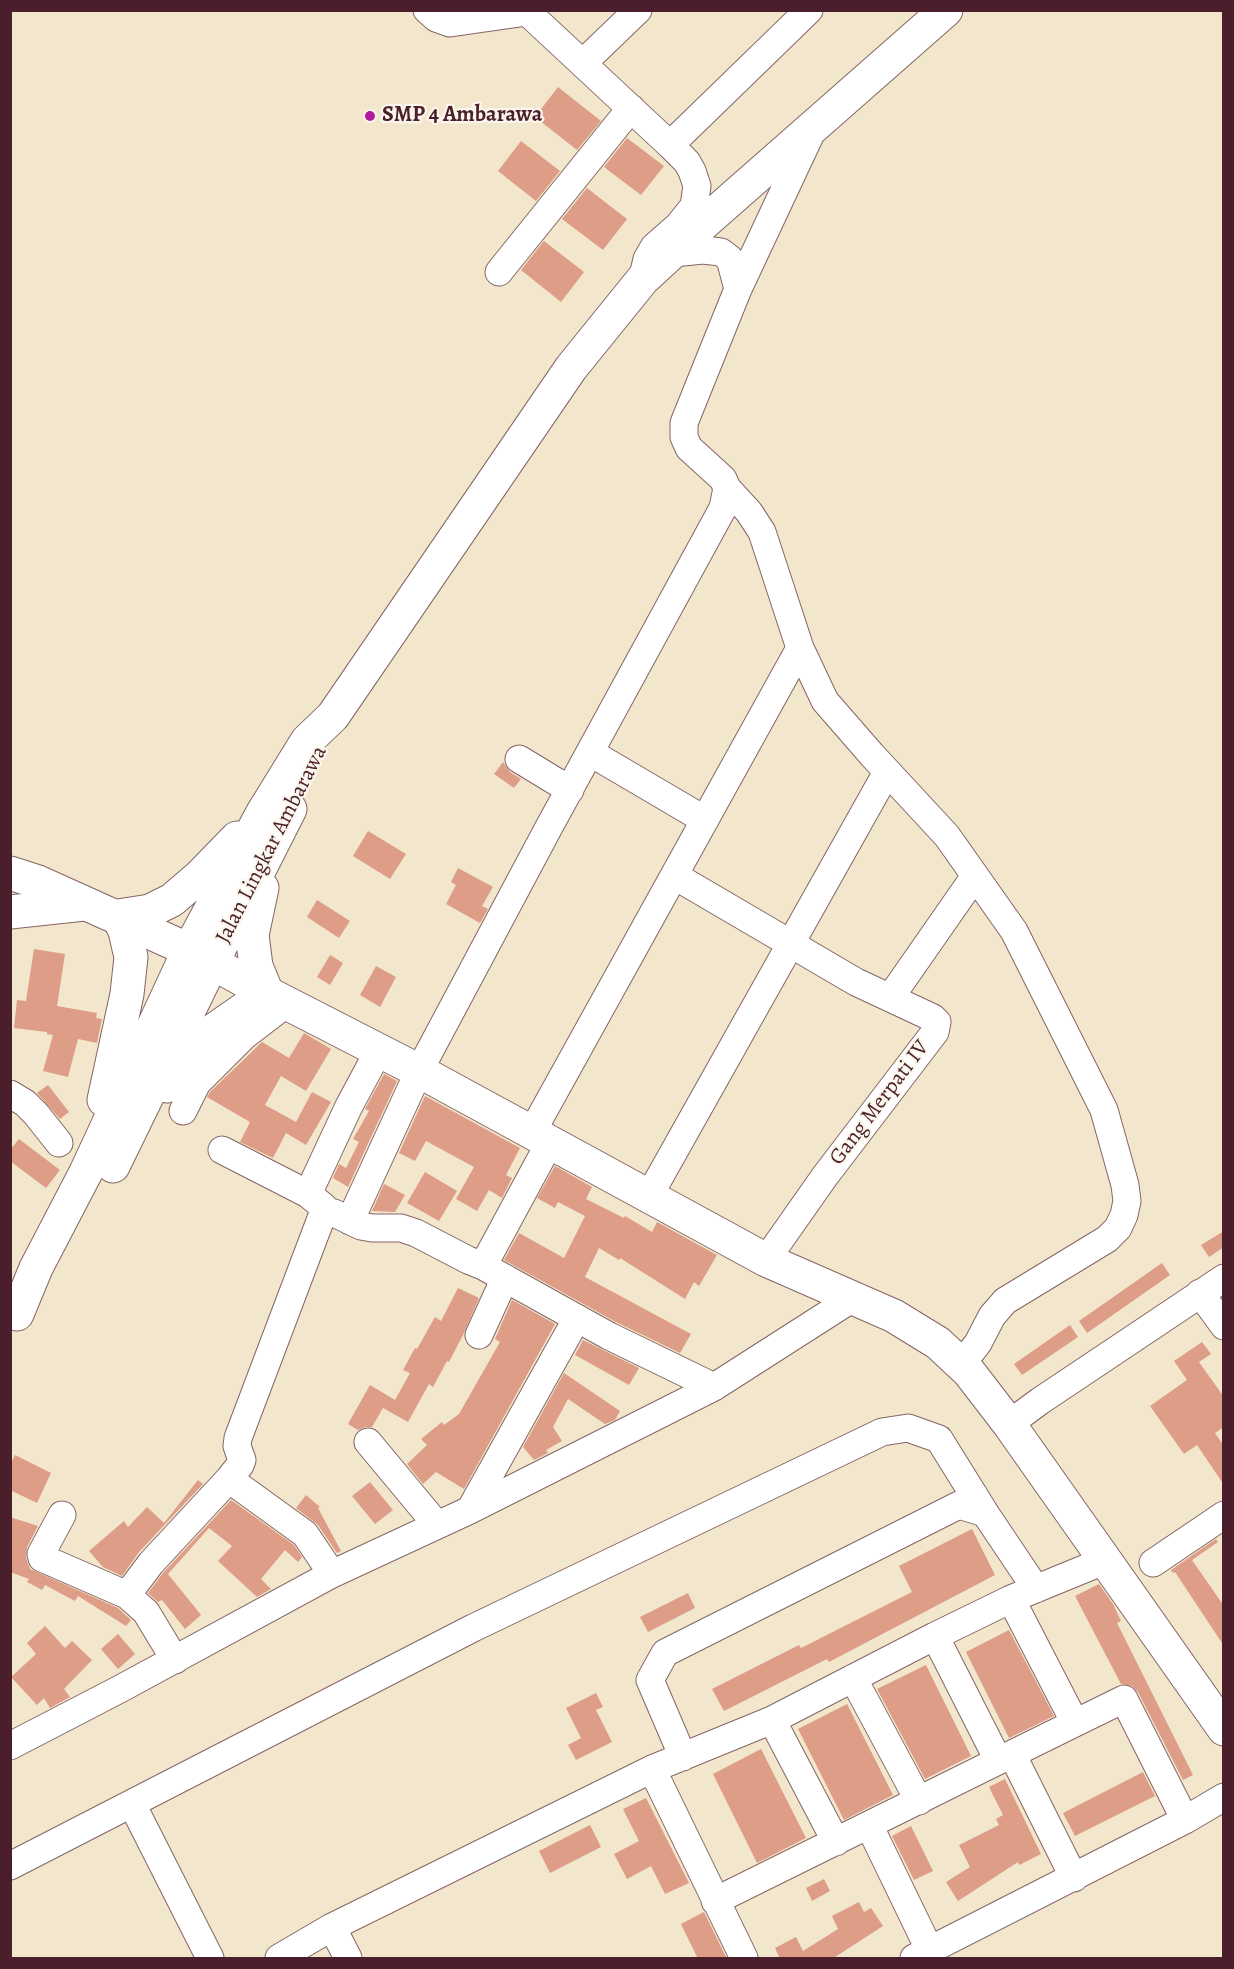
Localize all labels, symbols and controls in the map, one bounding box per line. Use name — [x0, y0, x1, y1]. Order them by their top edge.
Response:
place label: SMP 4 Ambarawa — [382, 103, 542, 129]
marker: SMP 4 Ambarawa — [363, 109, 377, 123]
street label: Jalan Lingkar Ambarawa — [211, 742, 333, 948]
street label: Gang Merpati IV — [824, 1035, 936, 1171]

